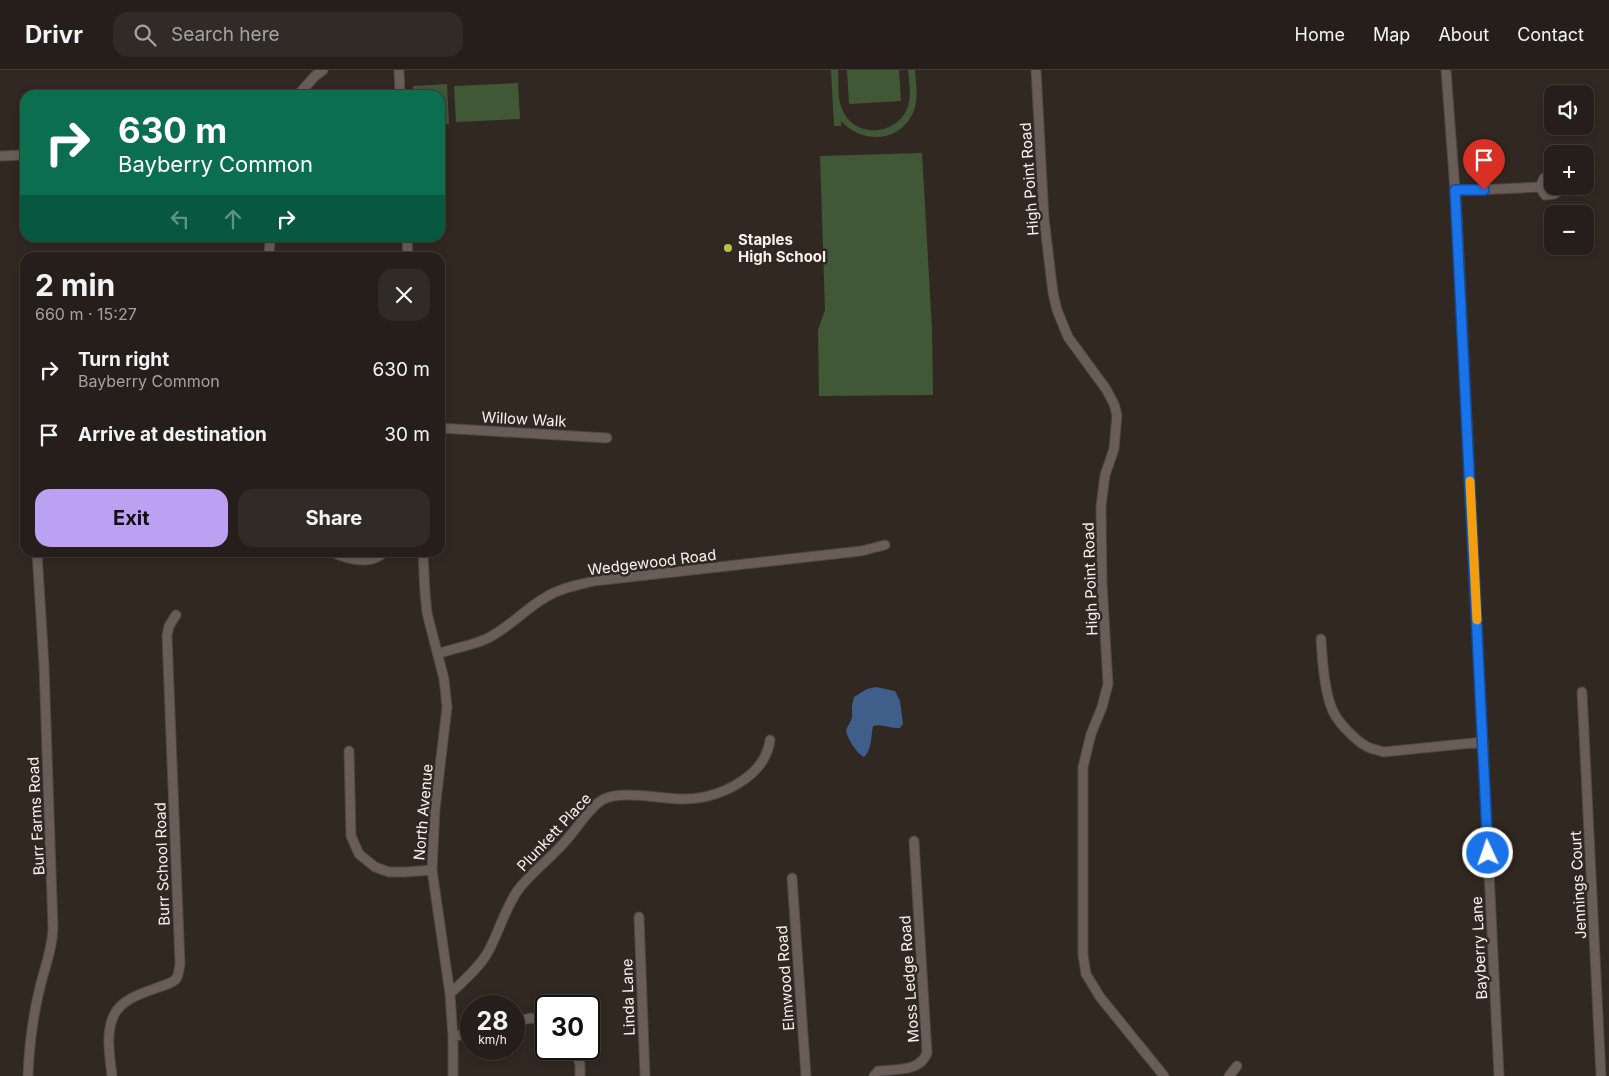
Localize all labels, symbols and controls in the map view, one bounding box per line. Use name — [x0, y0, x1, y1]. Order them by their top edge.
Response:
search box — [113, 12, 463, 57]
text: Drivr — [25, 20, 83, 49]
icon: search — [131, 21, 159, 49]
text: Search here — [171, 23, 280, 46]
text: Home — [1295, 24, 1345, 45]
text: Map — [1373, 24, 1410, 45]
text: About — [1438, 24, 1489, 45]
text: Contact — [1517, 24, 1584, 45]
map controls — [1544, 85, 1594, 255]
button: sound — [1544, 85, 1594, 135]
text: 630 m — [118, 109, 227, 151]
icon: right — [35, 110, 100, 175]
street label: High Point Road — [1016, 122, 1042, 236]
pin — [1463, 139, 1505, 190]
button: + — [1544, 145, 1594, 195]
icon: arrive — [1470, 146, 1498, 174]
text: Bayberry Common — [118, 151, 313, 177]
icon: left — [166, 205, 194, 233]
icon: ahead — [219, 205, 247, 233]
icon: right — [272, 205, 300, 233]
button: − — [1544, 205, 1594, 255]
place label: Staples High School — [738, 230, 826, 266]
marker: Staples High School — [722, 242, 734, 254]
text: 2 min — [35, 267, 115, 303]
button: close — [378, 269, 430, 321]
text: 660 m · 15:27 — [35, 304, 137, 324]
text: Turn right — [78, 348, 169, 371]
icon: right — [35, 356, 63, 384]
text: 630 m — [373, 358, 430, 381]
text: Bayberry Common — [78, 371, 220, 391]
street label: Willow Walk — [481, 407, 568, 431]
icon: arrive — [35, 421, 63, 449]
text: Arrive at destination — [78, 423, 267, 446]
text: 30 m — [384, 423, 430, 446]
button: Exit — [35, 489, 228, 547]
button: Share — [238, 489, 430, 547]
street label: High Point Road — [1079, 522, 1101, 636]
street label: Wedgewood Road — [587, 545, 717, 579]
street label: Burr Farms Road — [23, 756, 49, 876]
street label: North Avenue — [409, 763, 437, 861]
street label: Plunkett Place — [513, 789, 595, 875]
street label: Burr School Road — [150, 802, 174, 926]
position arrow — [1461, 826, 1513, 878]
street label: Jennings Court — [1566, 830, 1590, 940]
street label: Bayberry Lane — [1467, 896, 1491, 1000]
street label: Moss Ledge Road — [895, 915, 923, 1043]
street label: Elmwood Road — [772, 925, 798, 1031]
street label: Linda Lane — [617, 958, 639, 1036]
speed limit sign: 30 — [535, 995, 600, 1060]
text: 28 — [476, 1006, 509, 1036]
text: km/h — [478, 1032, 507, 1047]

